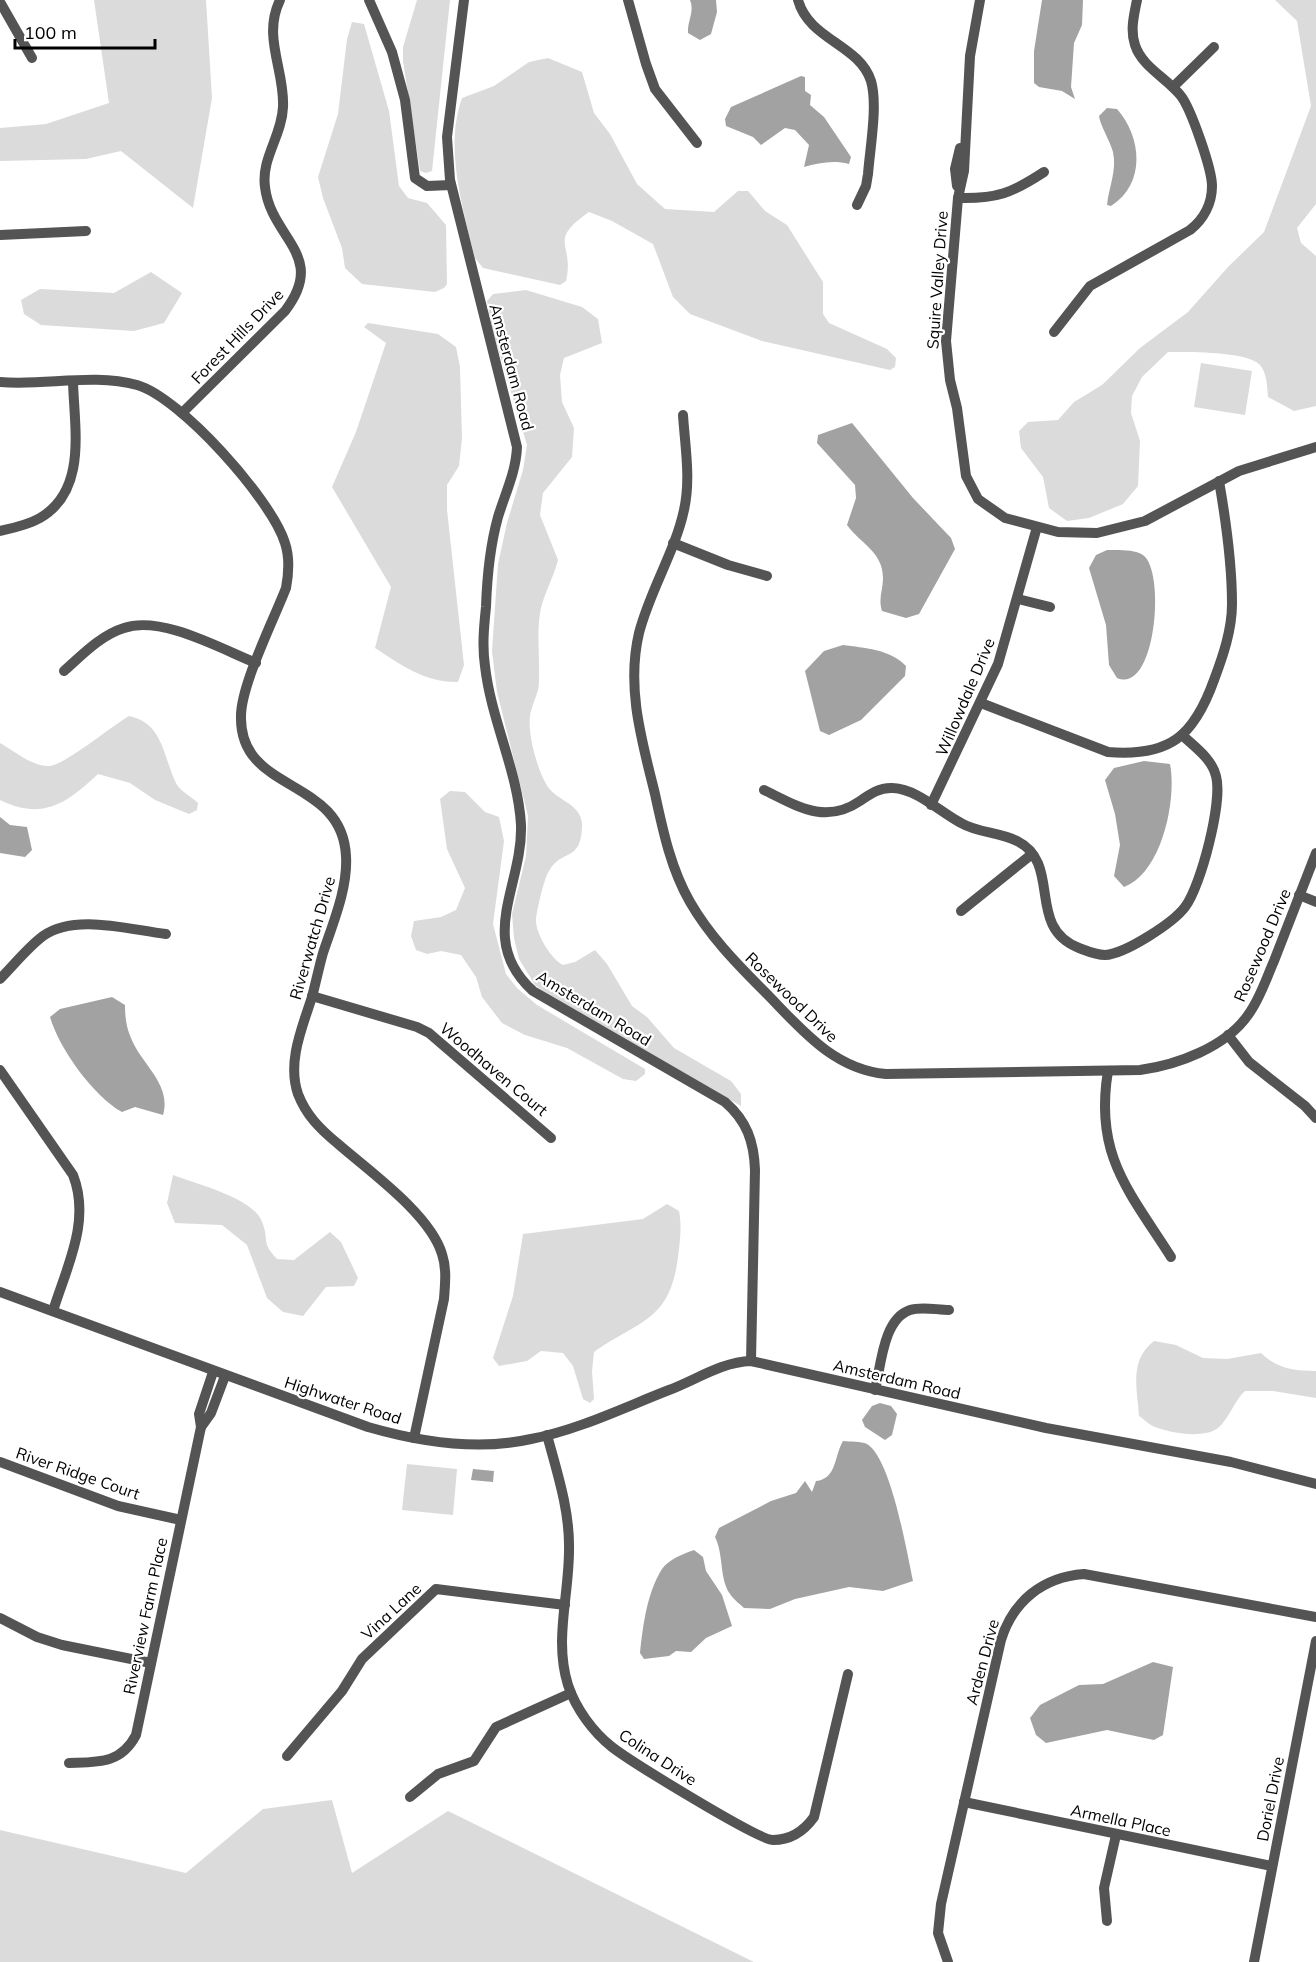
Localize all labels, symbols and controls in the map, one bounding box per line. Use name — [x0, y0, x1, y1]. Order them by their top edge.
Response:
scale bar — [15, 12, 154, 50]
text: 100 m — [24, 21, 77, 44]
street label: Squire Valley Drive — [922, 210, 952, 350]
street label: Forest Hills Drive — [187, 284, 287, 388]
street label: Amsterdam Road — [485, 302, 539, 432]
street label: Willowdale Drive — [931, 635, 999, 759]
street label: Riverwatch Drive — [285, 874, 339, 1002]
street label: Rosewood Drive — [1229, 885, 1295, 1005]
street label: Rosewood Drive — [742, 948, 842, 1046]
street label: Amsterdam Road — [533, 966, 655, 1050]
street label: Woodhaven Court — [436, 1018, 552, 1120]
street label: Amsterdam Road — [831, 1355, 963, 1403]
street label: Highwater Road — [282, 1372, 404, 1428]
street label: River Ridge Court — [13, 1442, 143, 1504]
street label: Riverview Farm Place — [119, 1536, 171, 1696]
street label: Vina Lane — [357, 1578, 425, 1644]
street label: Arden Drive — [961, 1617, 1003, 1707]
street label: Colina Drive — [615, 1724, 701, 1790]
street label: Doriel Drive — [1252, 1755, 1288, 1843]
street label: Armella Place — [1069, 1800, 1173, 1840]

